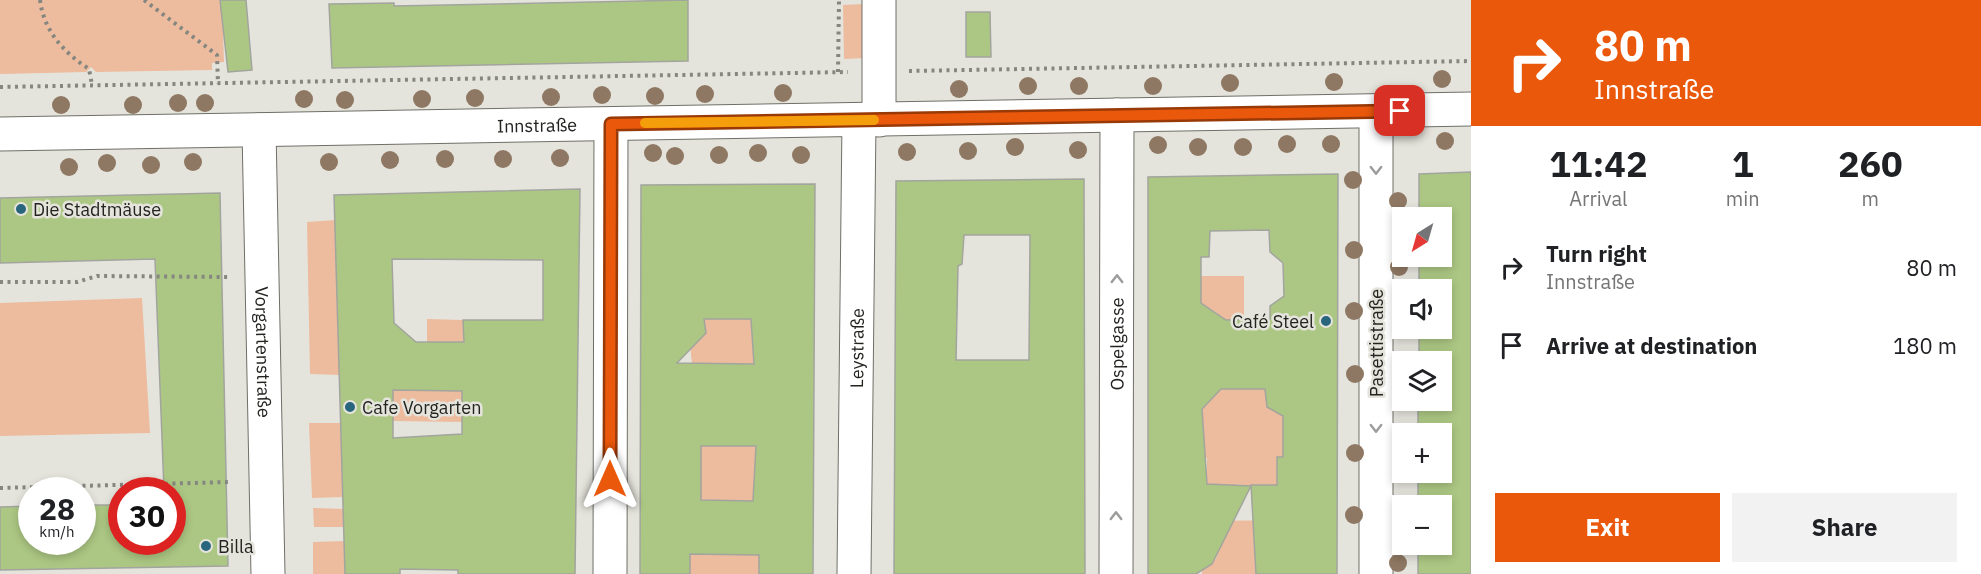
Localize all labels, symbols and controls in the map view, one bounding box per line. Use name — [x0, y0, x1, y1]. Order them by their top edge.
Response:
text: 80 m — [1594, 18, 1692, 73]
icon: right — [1495, 24, 1573, 102]
text: Innstraße — [1594, 71, 1714, 106]
pin — [1374, 85, 1425, 136]
icon: arrive — [1383, 94, 1416, 127]
street label: Innstraße — [497, 113, 577, 137]
text: 11:42 — [1549, 140, 1648, 187]
text: 1 — [1732, 140, 1754, 187]
text: 260 — [1838, 140, 1903, 187]
one-way arrow — [1370, 165, 1382, 174]
text: Arrival — [1569, 185, 1628, 212]
text: min — [1726, 185, 1760, 212]
text: m — [1862, 185, 1879, 212]
place label: Die Stadtmäuse — [33, 198, 161, 221]
marker: Die Stadtmäuse — [14, 202, 28, 216]
north arrow — [1392, 207, 1452, 267]
map controls — [1392, 207, 1452, 555]
text: Turn right — [1546, 239, 1647, 268]
icon: right — [1495, 251, 1528, 284]
text: 80 m — [1906, 253, 1957, 282]
text: Innstraße — [1546, 268, 1635, 295]
one-way arrow — [1111, 274, 1123, 283]
button: sound — [1392, 279, 1452, 339]
street label: Vorgartenstraße — [251, 286, 276, 418]
street label: Pasettistraße — [1365, 289, 1388, 397]
street label: Ospelgasse — [1105, 297, 1128, 391]
street label: Leystraße — [845, 308, 868, 388]
place label: Café Steel — [1232, 310, 1314, 333]
marker: Café Steel — [1319, 314, 1333, 328]
icon: arrive — [1495, 329, 1528, 362]
text: Arrive at destination — [1546, 331, 1757, 360]
text: 180 m — [1893, 331, 1957, 360]
button: layers — [1392, 351, 1452, 411]
place label: Cafe Vorgarten — [362, 396, 481, 419]
marker: Cafe Vorgarten — [343, 400, 357, 414]
one-way arrow — [1370, 423, 1382, 432]
button: + — [1392, 423, 1452, 483]
position arrow — [578, 447, 642, 511]
speed limit sign: 30 — [108, 477, 186, 555]
text: 28 — [39, 489, 75, 528]
button: Exit — [1495, 493, 1720, 562]
button: Share — [1732, 493, 1957, 562]
button: − — [1392, 495, 1452, 555]
one-way arrow — [1110, 511, 1122, 520]
text: km/h — [39, 522, 75, 541]
place label: Billa — [218, 535, 254, 558]
marker: Billa — [199, 539, 213, 553]

